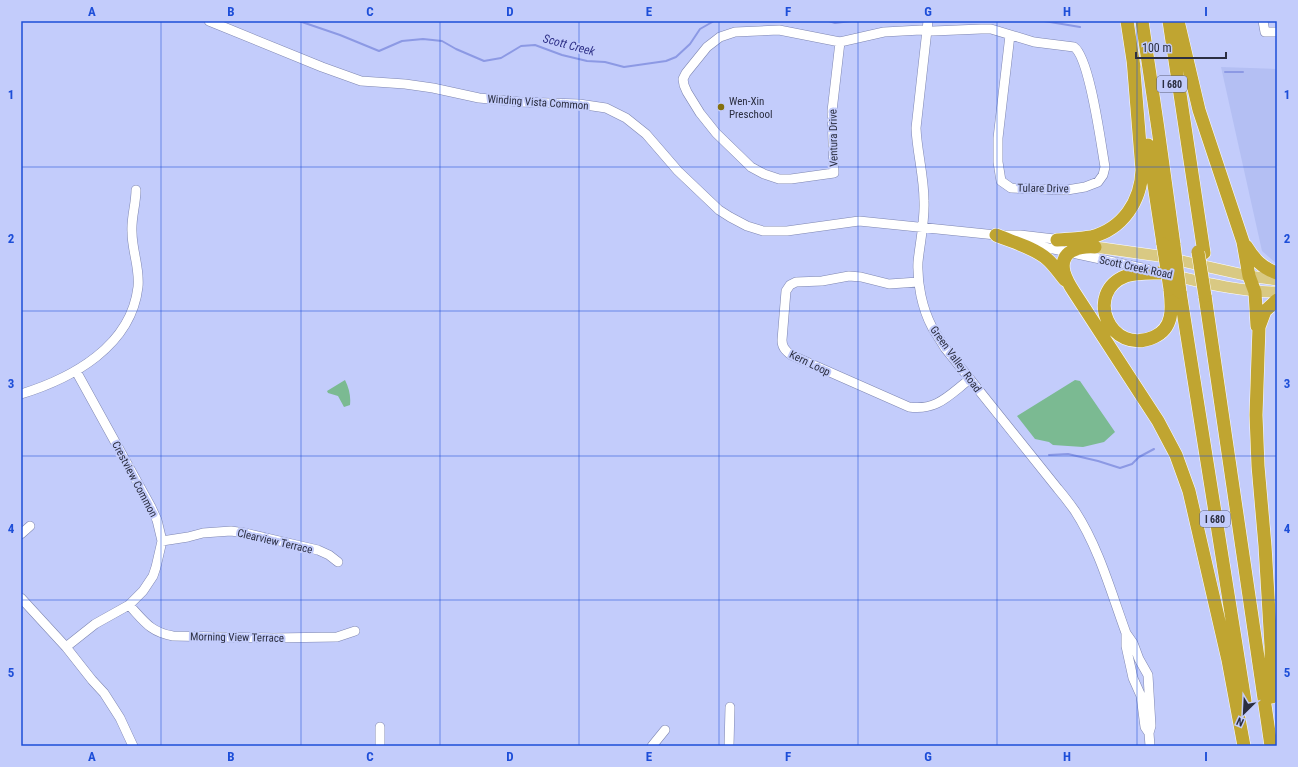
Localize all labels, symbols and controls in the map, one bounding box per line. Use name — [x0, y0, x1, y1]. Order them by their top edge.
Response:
text: A — [88, 4, 96, 19]
text: B — [227, 4, 235, 19]
text: C — [366, 4, 374, 19]
text: D — [506, 4, 514, 19]
text: E — [646, 4, 653, 19]
text: F — [785, 4, 791, 19]
text: G — [924, 4, 932, 19]
text: H — [1063, 4, 1071, 19]
text: I — [1204, 4, 1208, 19]
water label: Scott Creek — [542, 31, 597, 59]
scale bar — [1136, 34, 1226, 60]
text: 100 m — [1142, 41, 1172, 55]
road number: I 680 — [1157, 76, 1187, 92]
text: 1 — [8, 87, 14, 102]
text: 1 — [1284, 87, 1290, 102]
street label: Winding Vista Common — [487, 92, 589, 113]
place label: Wen-Xin Preschool — [729, 95, 772, 121]
marker: Wen-Xin Preschool — [716, 102, 726, 112]
street label: Ventura Drive — [826, 109, 841, 167]
street label: Tulare Drive — [1017, 182, 1069, 195]
text: 2 — [8, 231, 15, 246]
text: 2 — [1284, 231, 1291, 246]
street label: Scott Creek Road — [1098, 253, 1174, 282]
street label: Green Valley Road — [927, 324, 984, 395]
street label: Kern Loop — [787, 348, 832, 379]
text: 3 — [8, 376, 14, 391]
text: 3 — [1284, 376, 1290, 391]
street label: Crestview Common — [109, 439, 160, 519]
road number: I 680 — [1200, 511, 1230, 527]
text: 4 — [8, 521, 15, 536]
text: 4 — [1284, 521, 1291, 536]
street label: Clearview Terrace — [236, 527, 314, 556]
street label: Morning View Terrace — [190, 630, 284, 645]
text: 5 — [8, 665, 15, 680]
text: 5 — [1284, 665, 1291, 680]
north arrow — [1224, 693, 1264, 733]
text: N — [1234, 714, 1246, 729]
text: A — [88, 749, 96, 764]
text: B — [227, 749, 235, 764]
text: C — [366, 749, 374, 764]
text: D — [506, 749, 514, 764]
text: E — [646, 749, 653, 764]
text: F — [785, 749, 791, 764]
text: G — [924, 749, 932, 764]
text: H — [1063, 749, 1071, 764]
text: I — [1204, 749, 1208, 764]

